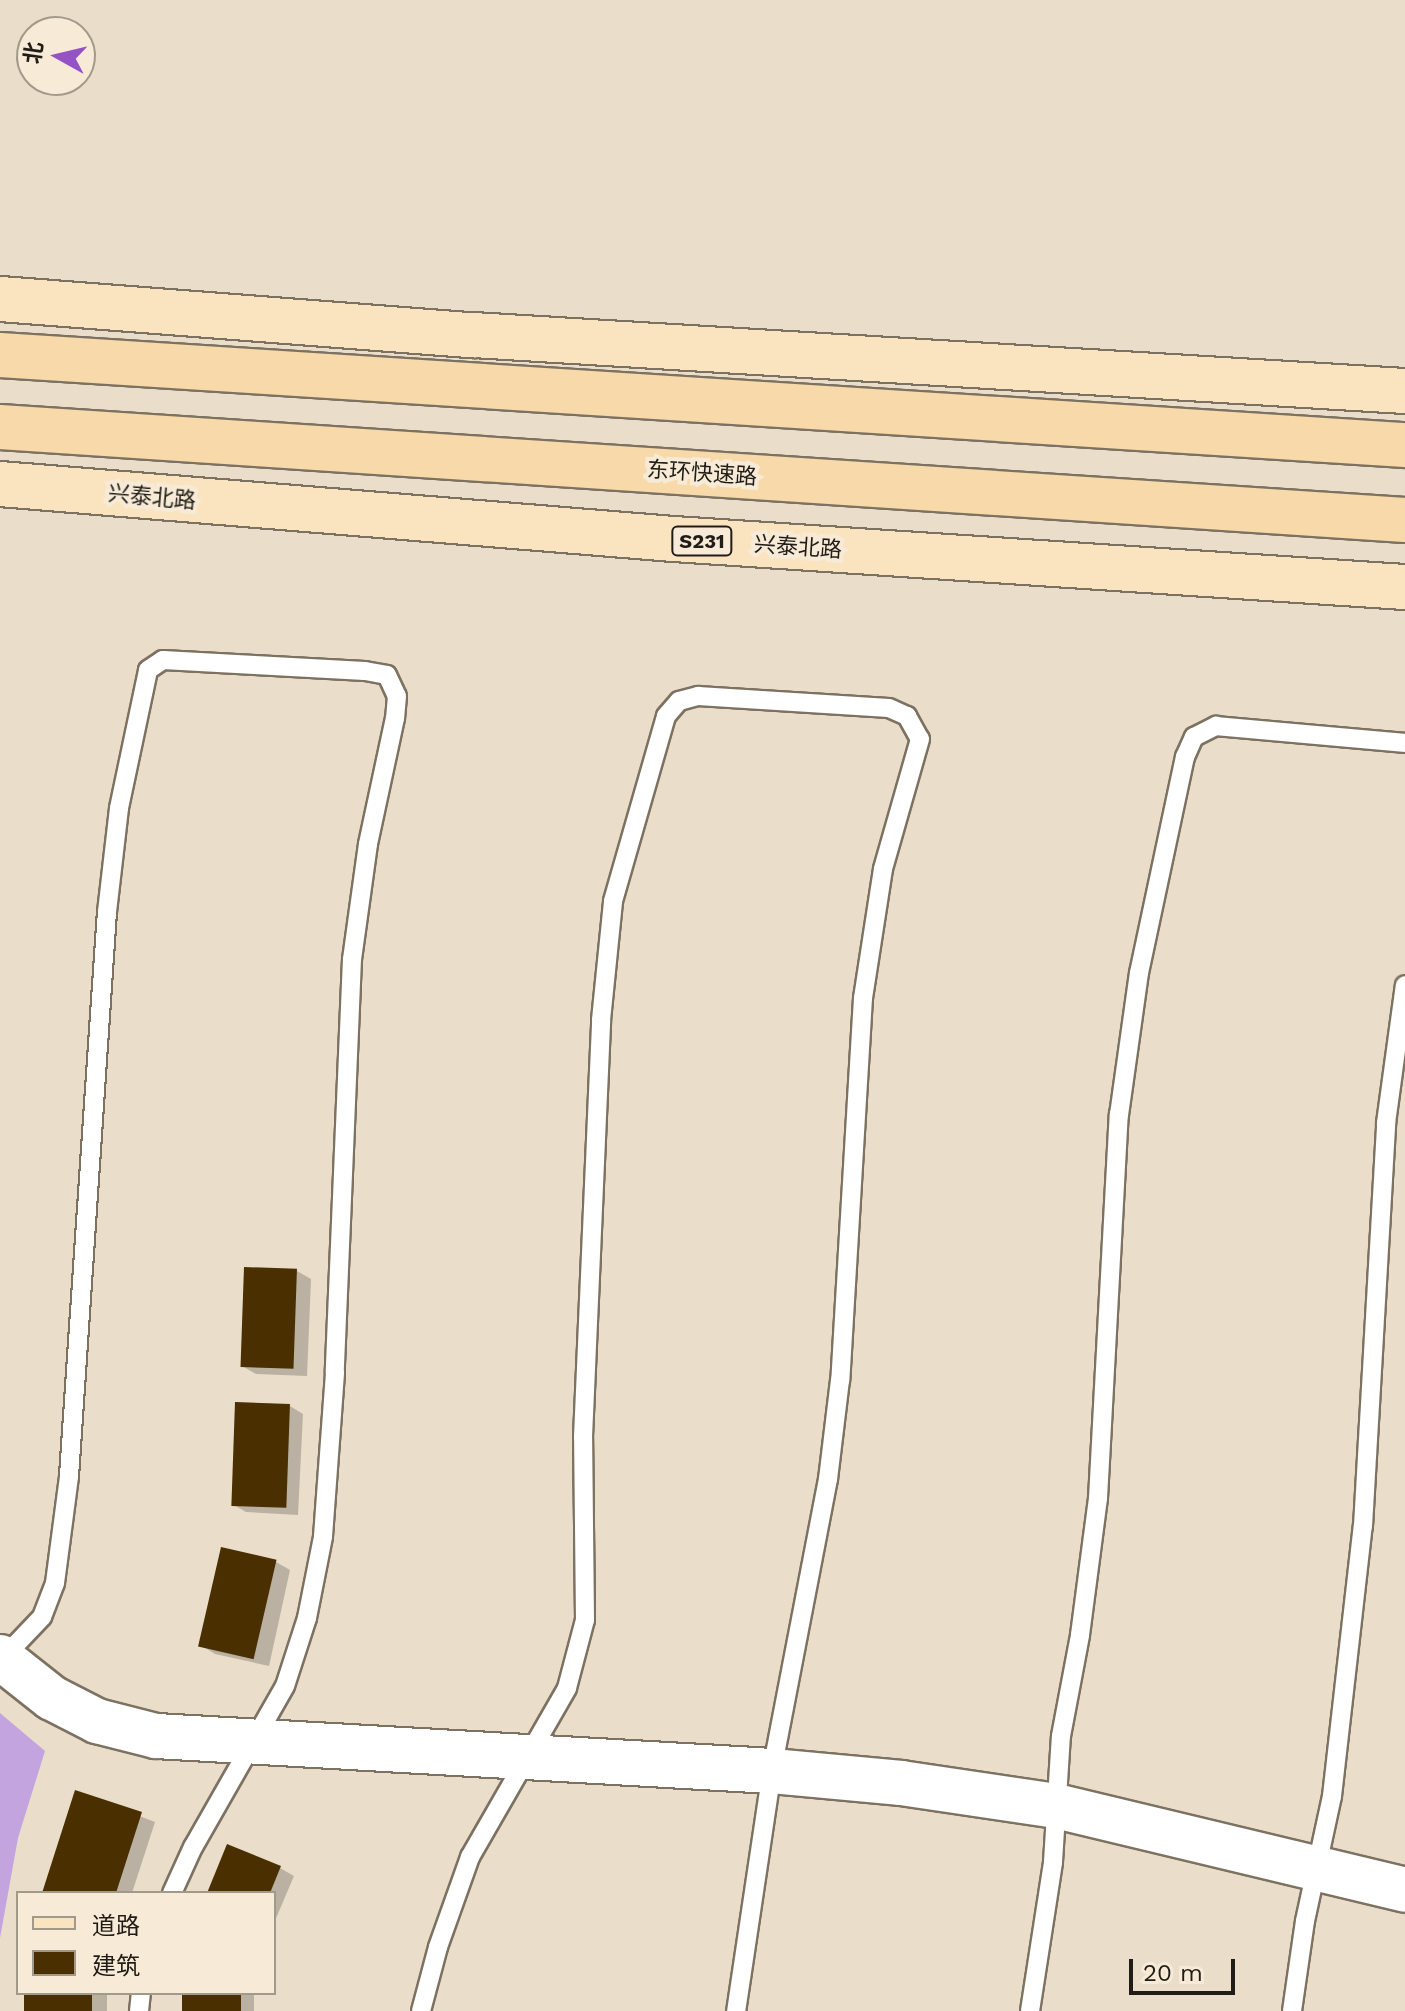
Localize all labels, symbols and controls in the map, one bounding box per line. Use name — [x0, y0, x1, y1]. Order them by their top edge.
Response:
north arrow — [16, 16, 96, 96]
text: 北 — [20, 40, 48, 66]
street label: 东环快速路 — [646, 456, 758, 490]
street label: 兴泰北路 — [107, 480, 197, 514]
road number: S231 — [670, 525, 734, 557]
street label: 兴泰北路 — [753, 531, 843, 563]
legend — [16, 1891, 276, 1995]
text: 道路 — [92, 1912, 140, 1940]
scale bar — [1133, 1943, 1239, 1993]
text: 建筑 — [92, 1952, 140, 1980]
text: 20 m — [1143, 1959, 1203, 1987]

